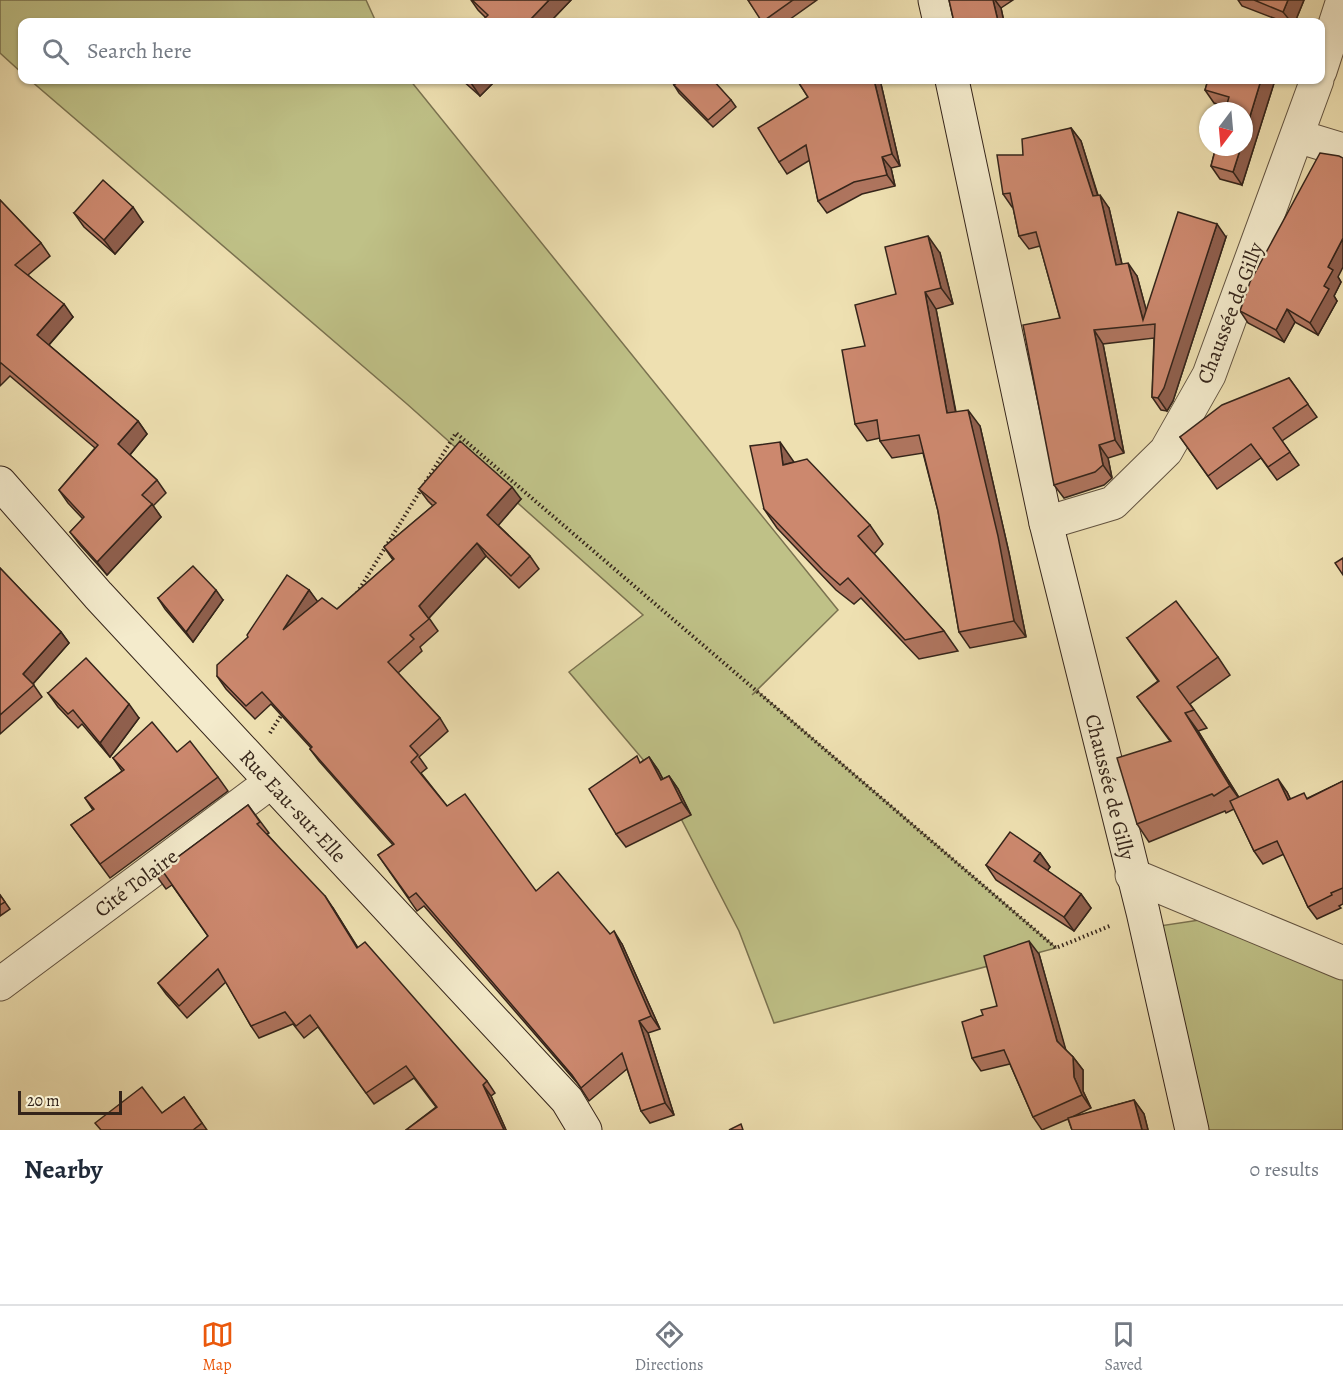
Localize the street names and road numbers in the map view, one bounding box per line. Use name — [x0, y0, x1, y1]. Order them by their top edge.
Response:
street label: Chaussée de Gilly — [1190, 238, 1270, 388]
street label: Chaussée de Gilly — [1078, 711, 1142, 863]
street label: Rue Eau-sur-Elle — [233, 743, 353, 869]
street label: Cité Tolaire — [88, 842, 184, 924]

